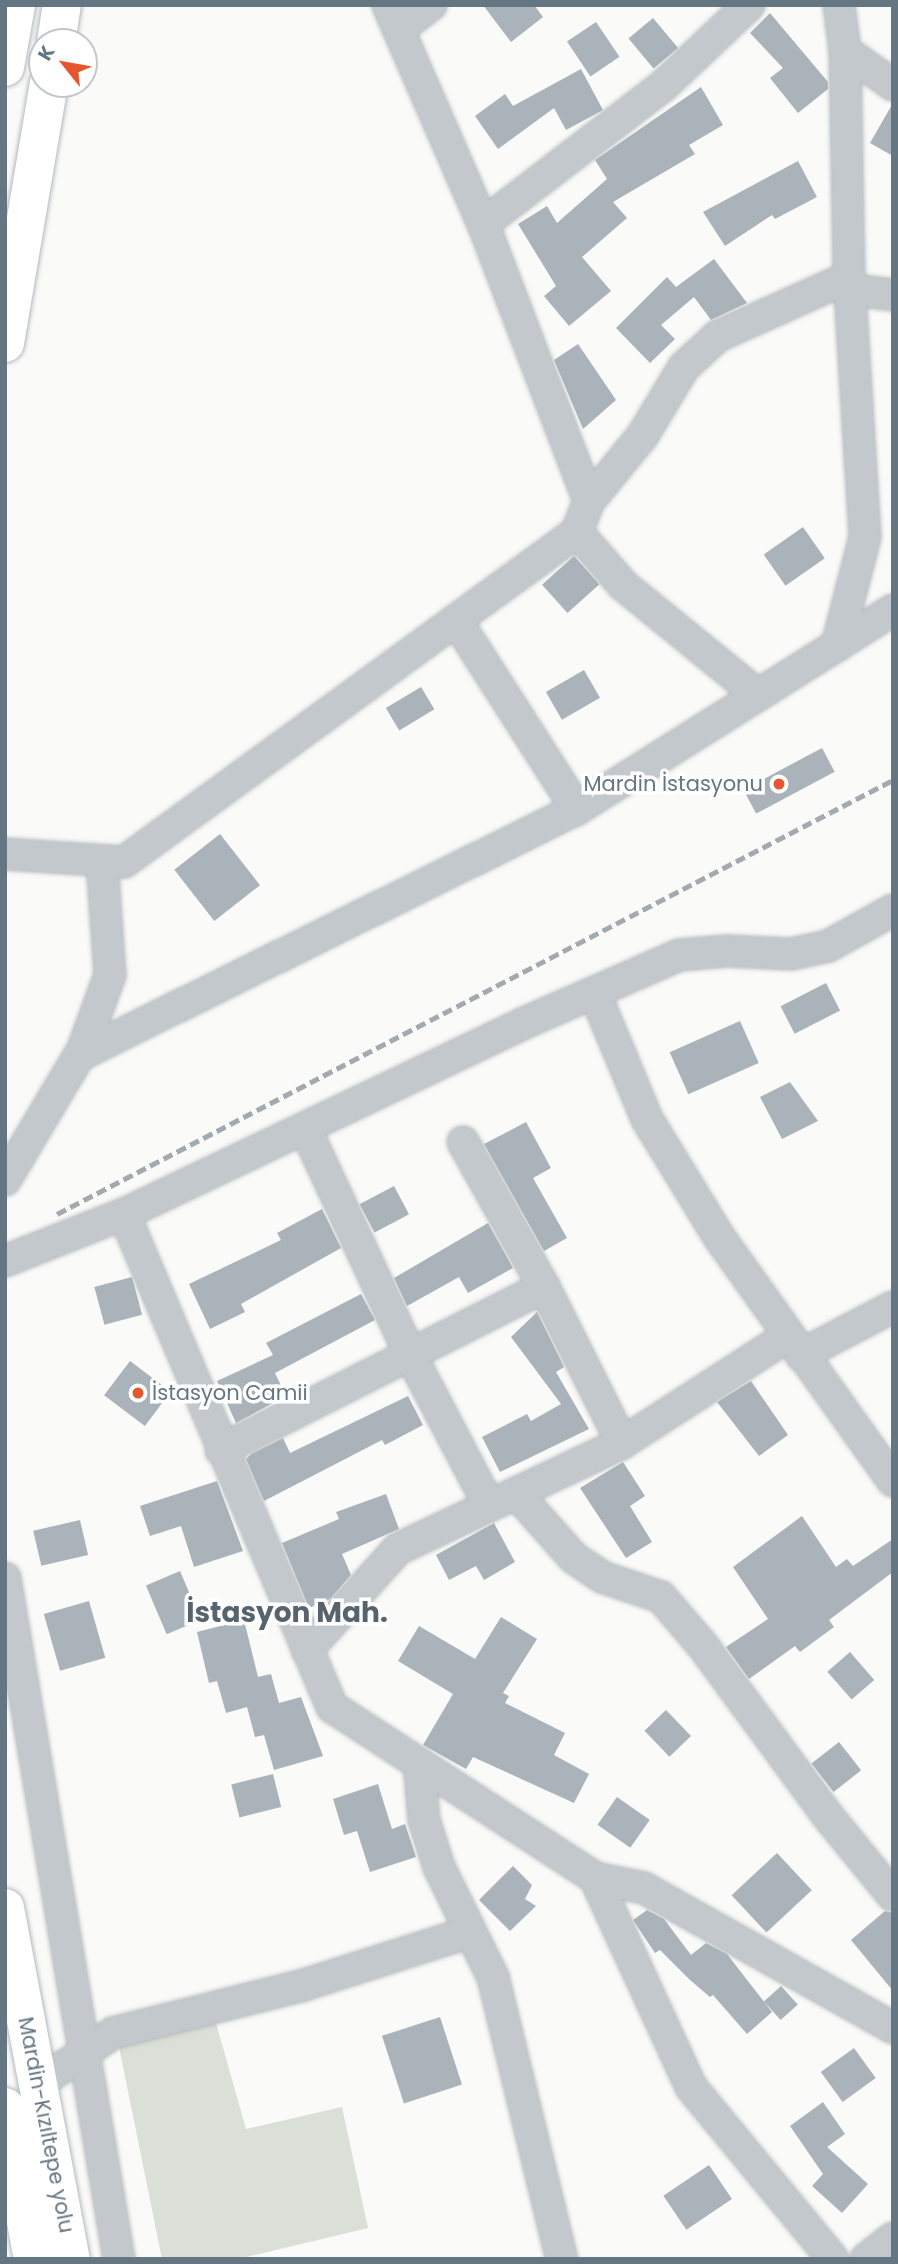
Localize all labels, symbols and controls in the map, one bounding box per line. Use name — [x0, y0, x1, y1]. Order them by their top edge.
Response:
north arrow — [28, 28, 98, 98]
text: K — [31, 40, 61, 66]
place label: Mardin İstasyonu — [583, 771, 763, 797]
marker: Mardin İstasyonu — [769, 774, 789, 794]
place label: İstasyon Camii — [152, 1380, 308, 1406]
marker: İstasyon Camii — [130, 1385, 146, 1401]
district label: İstasyon Mah. — [186, 1596, 388, 1630]
street label: Mardin-Kızıltepe yolu — [13, 2015, 79, 2235]

